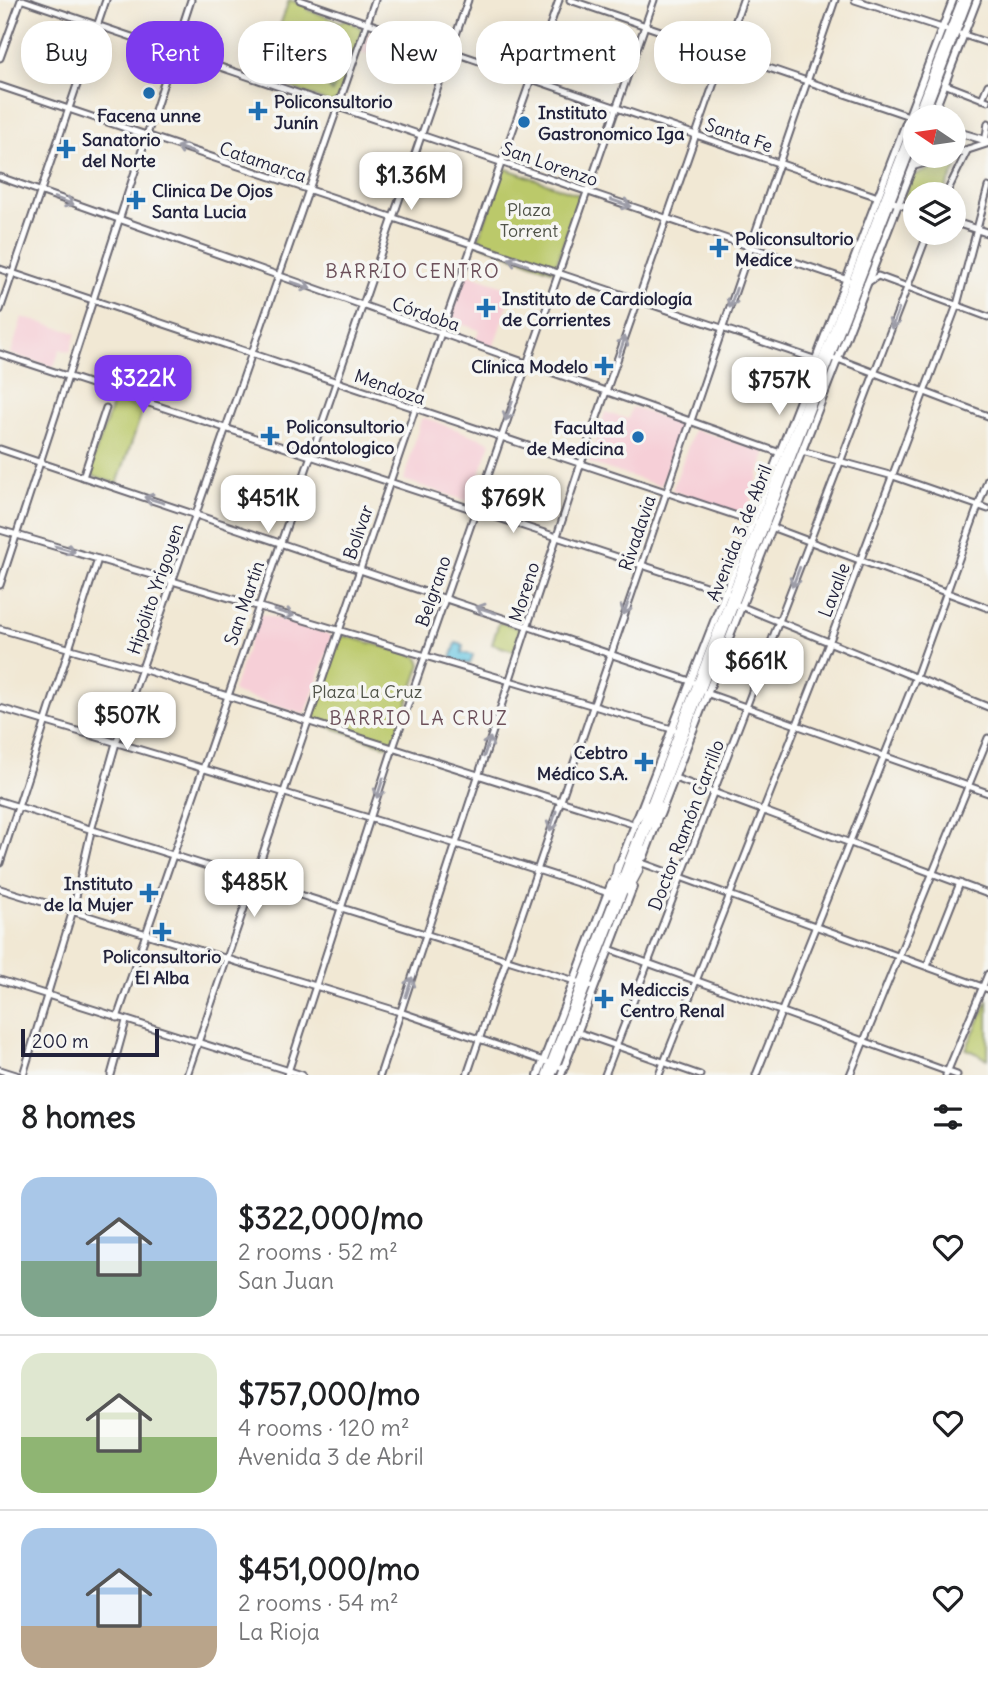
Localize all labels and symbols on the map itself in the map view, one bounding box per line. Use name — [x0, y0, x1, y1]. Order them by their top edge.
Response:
marker: Facena unne — [141, 85, 157, 101]
place label: Policonsultorio Junín — [274, 90, 393, 134]
marker: Policonsultorio Junín — [248, 101, 268, 121]
place label: Instituto Gastronomico Iga — [538, 101, 684, 145]
place label: Facena unne — [97, 104, 201, 127]
north arrow — [903, 105, 966, 168]
street label: Santa Fe — [702, 113, 776, 157]
marker: Instituto Gastronomico Iga — [516, 114, 532, 130]
place label: Sanatorio del Norte — [82, 128, 161, 172]
street label: Catamarca — [216, 136, 310, 188]
street label: San Lorenzo — [499, 137, 601, 191]
marker: Sanatorio del Norte — [56, 139, 76, 159]
one-way arrow — [176, 143, 198, 155]
pin: $1.36M — [354, 152, 468, 212]
place label: Clinica De Ojos Santa Lucia — [152, 179, 273, 223]
marker: Clinica De Ojos Santa Lucia — [126, 190, 146, 210]
one-way arrow — [53, 195, 75, 208]
one-way arrow — [610, 197, 632, 210]
park label: Plaza Torrent — [500, 198, 558, 242]
place label: Policonsultorio Medice — [735, 227, 854, 271]
marker: Policonsultorio Medice — [709, 238, 729, 258]
one-way arrow — [507, 255, 529, 267]
district label: BARRIO CENTRO — [325, 259, 501, 283]
one-way arrow — [290, 280, 312, 292]
one-way arrow — [726, 286, 738, 308]
place label: Instituto de Cardiología de Corrientes — [502, 287, 692, 331]
street label: Córdoba — [389, 292, 463, 336]
marker: Instituto de Cardiología de Corrientes — [476, 298, 496, 318]
one-way arrow — [888, 308, 901, 330]
one-way arrow — [617, 335, 630, 357]
place label: Clínica Modelo — [471, 355, 588, 378]
pin: $322K — [94, 356, 192, 415]
marker: Clínica Modelo — [594, 356, 614, 376]
pin: $757K — [730, 358, 828, 417]
street label: Mendoza — [351, 364, 429, 410]
one-way arrow — [502, 399, 514, 421]
place label: Policonsultorio Odontologico — [286, 415, 405, 459]
place label: Facultad de Medicina — [527, 416, 624, 460]
marker: Policonsultorio Odontologico — [260, 426, 280, 446]
marker: Facultad de Medicina — [630, 429, 646, 445]
street label: Avenida 3 de Abril — [701, 461, 777, 605]
pin: $451K — [219, 476, 317, 535]
pin: $769K — [464, 476, 562, 535]
street label: Rivadavia — [613, 492, 661, 574]
one-way arrow — [143, 493, 165, 505]
street label: Bolívar — [338, 501, 378, 562]
street label: Hipólito Yrigoyen — [122, 521, 188, 657]
one-way arrow — [54, 544, 76, 557]
street label: Belgrano — [410, 552, 456, 630]
street label: San Martín — [219, 558, 269, 648]
street label: Moreno — [504, 559, 544, 625]
street label: Lavalle — [813, 559, 855, 621]
one-way arrow — [788, 566, 801, 588]
one-way arrow — [620, 594, 632, 616]
one-way arrow — [475, 603, 497, 615]
one-way arrow — [273, 608, 295, 621]
pin: $661K — [707, 638, 805, 698]
park label: Plaza La Cruz — [312, 680, 423, 703]
pin: $507K — [78, 692, 176, 752]
district label: BARRIO LA CRUZ — [329, 706, 509, 730]
street label: Doctor Ramón Carrillo — [643, 736, 729, 914]
one-way arrow — [482, 737, 495, 759]
place label: Cebtro Médico S.A. — [537, 741, 628, 785]
marker: Cebtro Médico S.A. — [634, 752, 654, 772]
one-way arrow — [372, 777, 385, 799]
one-way arrow — [546, 809, 559, 831]
pin: $485K — [205, 860, 303, 919]
place label: Instituto de la Mujer — [44, 872, 134, 916]
marker: Instituto de la Mujer — [139, 883, 159, 903]
marker: Policonsultorio El Alba — [152, 922, 172, 942]
place label: Policonsultorio El Alba — [103, 945, 221, 989]
one-way arrow — [403, 976, 416, 998]
place label: Mediccis Centro Renal — [620, 978, 725, 1022]
marker: Mediccis Centro Renal — [594, 989, 614, 1009]
scale bar — [21, 1026, 159, 1058]

